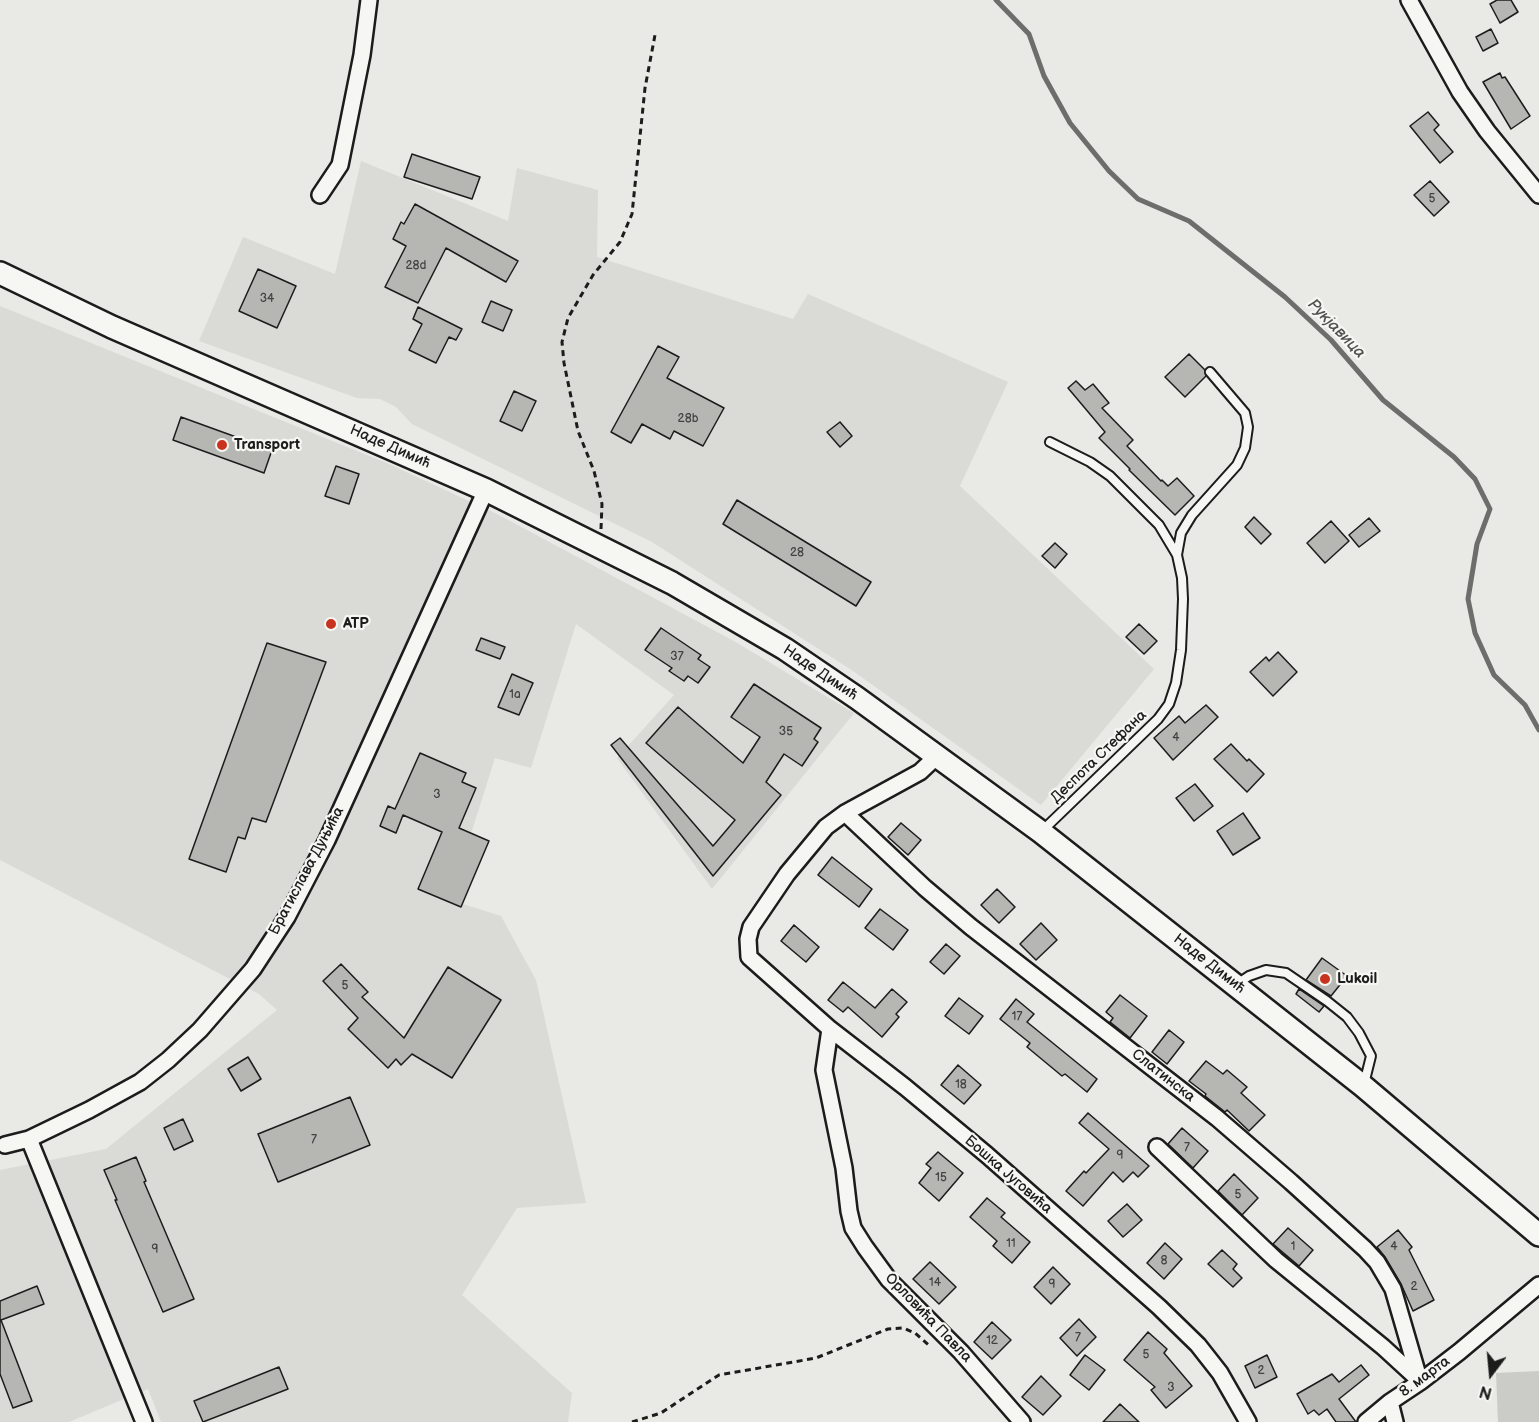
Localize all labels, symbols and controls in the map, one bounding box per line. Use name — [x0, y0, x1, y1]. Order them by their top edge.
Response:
house number: 5 — [1429, 192, 1435, 206]
house number: 28d — [406, 259, 426, 273]
house number: 34 — [260, 292, 274, 306]
water label: Рукјавица — [1303, 295, 1369, 363]
house number: 28b — [678, 412, 698, 426]
street label: Наде Димић — [347, 421, 433, 473]
place label: Transport — [234, 436, 300, 454]
marker: Transport — [215, 438, 229, 452]
house number: 28 — [790, 546, 804, 560]
place label: ATP — [343, 615, 369, 633]
marker: ATP — [324, 617, 338, 631]
street label: Наде Димић — [779, 641, 861, 705]
house number: 37 — [670, 650, 684, 664]
house number: 1a — [509, 688, 521, 702]
street label: Деспота Стефана — [1047, 707, 1151, 807]
house number: 35 — [779, 725, 793, 739]
house number: 4 — [1172, 731, 1180, 745]
house number: 3 — [433, 788, 441, 802]
street label: Братислава Дуњића — [266, 804, 348, 938]
street label: Наде Димић — [1169, 930, 1249, 998]
place label: Lukoil — [1337, 970, 1377, 988]
marker: Lukoil — [1318, 972, 1332, 986]
house number: 5 — [342, 979, 348, 993]
house number: 17 — [1012, 1010, 1022, 1024]
street label: Слатинска — [1128, 1046, 1198, 1106]
house number: 18 — [955, 1078, 967, 1092]
street label: Бошка Југовића — [960, 1132, 1056, 1218]
house number: 7 — [311, 1133, 317, 1147]
house number: 7 — [1184, 1141, 1190, 1155]
house number: 9 — [1117, 1149, 1123, 1163]
house number: 15 — [935, 1171, 947, 1185]
house number: 5 — [1235, 1188, 1241, 1202]
house number: 11 — [1006, 1237, 1016, 1251]
house number: 1 — [1291, 1240, 1295, 1254]
house number: 4 — [1390, 1240, 1398, 1254]
house number: 9 — [152, 1243, 158, 1257]
house number: 8 — [1161, 1254, 1167, 1268]
street label: Орловића Павла — [881, 1270, 975, 1366]
house number: 14 — [929, 1276, 941, 1290]
house number: 9 — [1049, 1278, 1055, 1292]
house number: 2 — [1410, 1280, 1418, 1294]
house number: 7 — [1075, 1331, 1081, 1345]
house number: 12 — [986, 1334, 998, 1348]
north arrow — [1461, 1344, 1521, 1404]
house number: 5 — [1143, 1348, 1149, 1362]
street label: 8. марта — [1396, 1353, 1454, 1401]
house number: 2 — [1257, 1364, 1265, 1378]
house number: 3 — [1167, 1381, 1175, 1395]
text: N — [1477, 1381, 1494, 1403]

